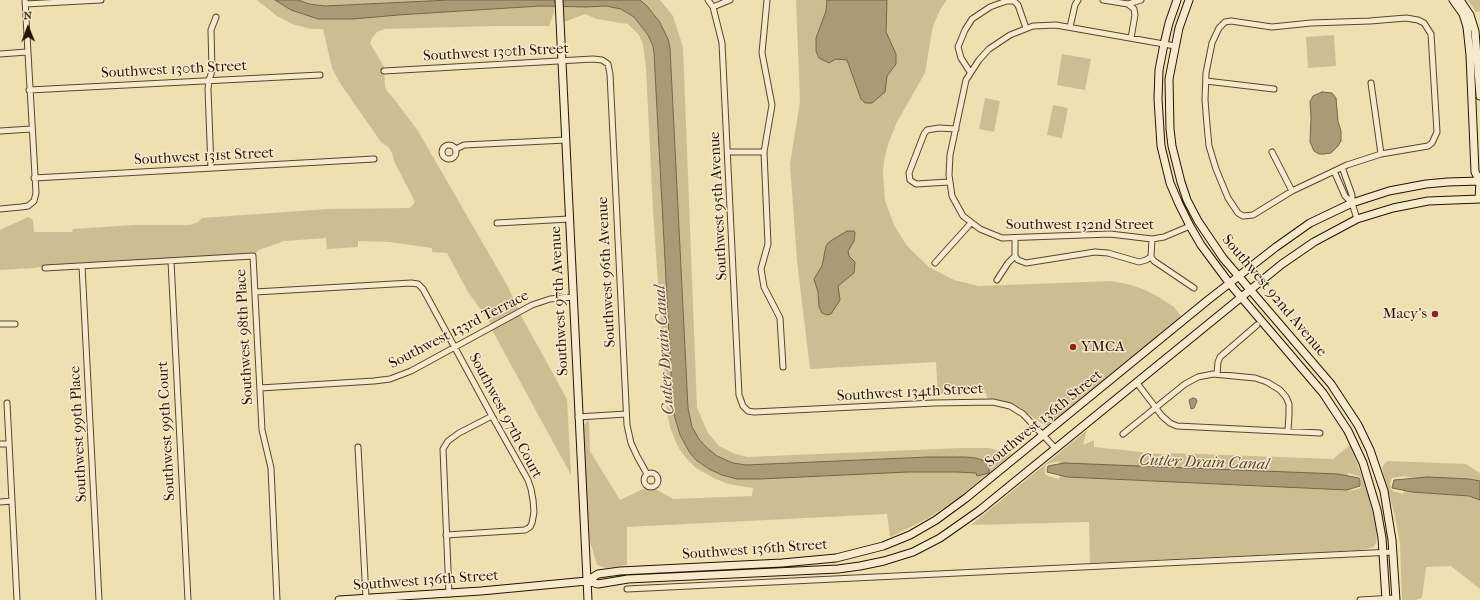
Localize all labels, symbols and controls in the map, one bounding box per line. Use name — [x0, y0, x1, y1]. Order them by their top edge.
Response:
north arrow — [8, 8, 48, 48]
text: N — [23, 9, 32, 22]
street label: Southwest 130th Street — [423, 40, 569, 66]
street label: Southwest 130th Street — [101, 57, 247, 83]
street label: Southwest 95th Avenue — [706, 131, 732, 281]
street label: Southwest 131st Street — [134, 144, 274, 170]
street label: Southwest 96th Avenue — [594, 196, 620, 348]
street label: Southwest 132nd Street — [1006, 216, 1154, 234]
street label: Southwest 97th Avenue — [547, 226, 573, 376]
street label: Southwest 92nd Avenue — [1218, 231, 1330, 361]
street label: Southwest 98th Place — [232, 269, 258, 405]
water label: Cutler Drain Canal — [651, 285, 679, 415]
street label: Southwest 133rd Terrace — [386, 287, 532, 373]
place label: Macy's — [1383, 305, 1427, 323]
marker: Macy's — [1430, 309, 1440, 319]
place label: YMCA — [1081, 338, 1125, 356]
marker: YMCA — [1068, 342, 1078, 352]
street label: Southwest 97th Court — [464, 350, 546, 482]
street label: Southwest 99th Court — [154, 361, 180, 501]
street label: Southwest 99th Place — [66, 365, 92, 503]
street label: Southwest 136th Street — [982, 366, 1106, 472]
street label: Southwest 134th Street — [836, 380, 984, 406]
water label: Cutler Drain Canal — [1139, 451, 1269, 475]
street label: Southwest 136th Street — [682, 536, 828, 564]
street label: Southwest 136th Street — [353, 567, 499, 595]

